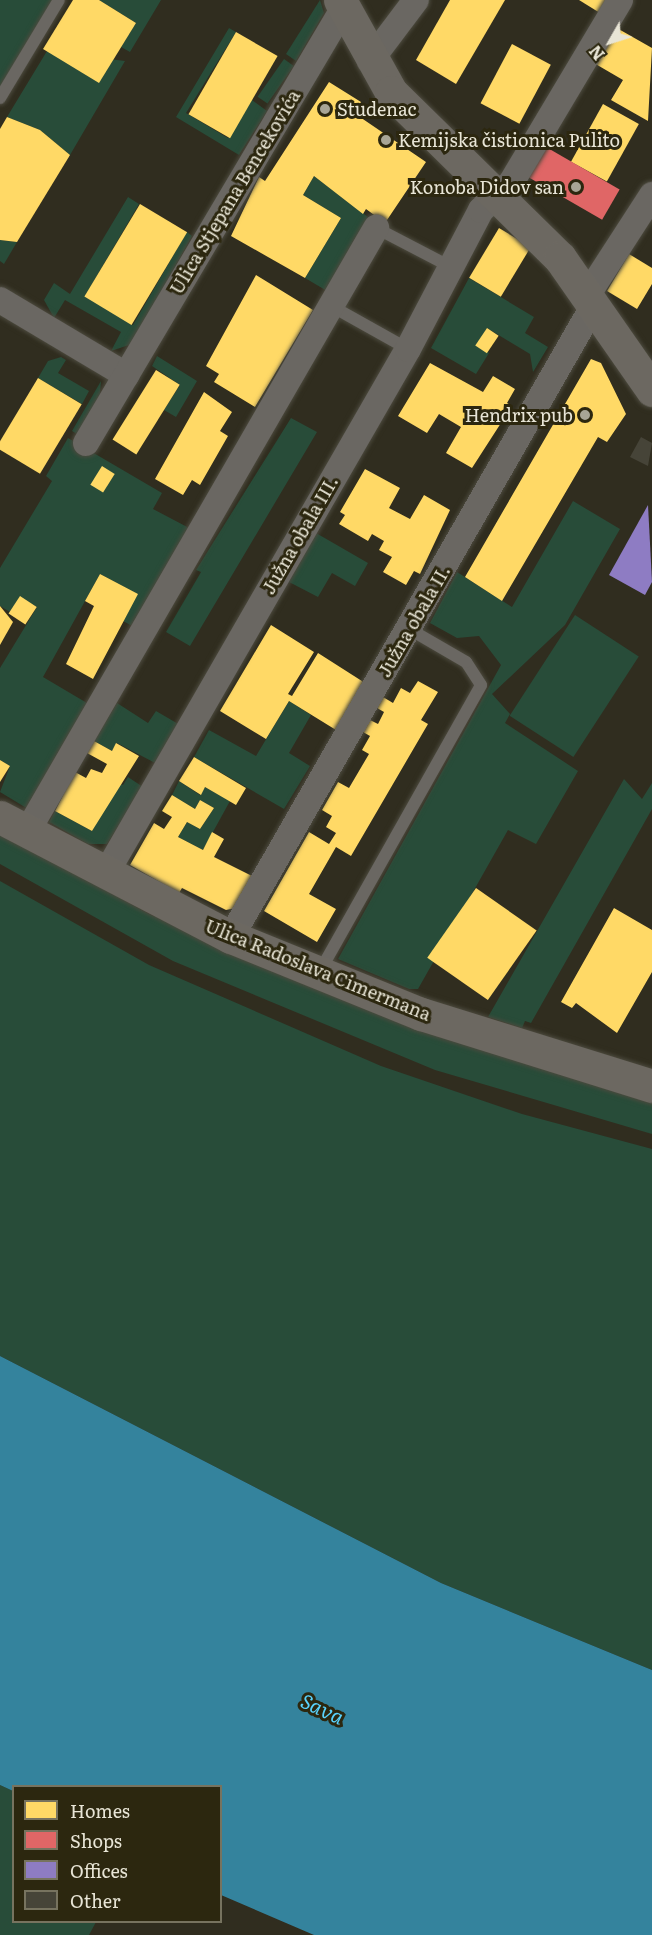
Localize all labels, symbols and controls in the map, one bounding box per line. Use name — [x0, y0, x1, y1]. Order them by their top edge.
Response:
north arrow — [580, 12, 640, 72]
text: N — [582, 41, 610, 66]
street label: Ulica Stjepana Bencekovića — [165, 86, 305, 298]
place label: Studenac — [337, 98, 417, 120]
marker: Studenac — [318, 102, 332, 116]
place label: Kemijska čistionica Pulito — [398, 129, 620, 151]
marker: Kemijska čistionica Pulito — [379, 133, 393, 147]
place label: Konoba Didov san — [410, 176, 564, 198]
marker: Konoba Didov san — [569, 180, 583, 194]
place label: Hendrix pub — [465, 404, 573, 426]
marker: Hendrix pub — [578, 408, 592, 422]
street label: Južna obala III. — [257, 472, 343, 598]
street label: Južna obala II. — [373, 561, 455, 681]
street label: Ulica Radoslava Cimermana — [202, 915, 434, 1025]
water label: Sava — [298, 1688, 348, 1728]
legend — [12, 1785, 222, 1923]
text: Homes — [70, 1797, 130, 1824]
text: Shops — [70, 1827, 122, 1854]
text: Offices — [70, 1857, 128, 1884]
text: Other — [70, 1887, 120, 1914]

